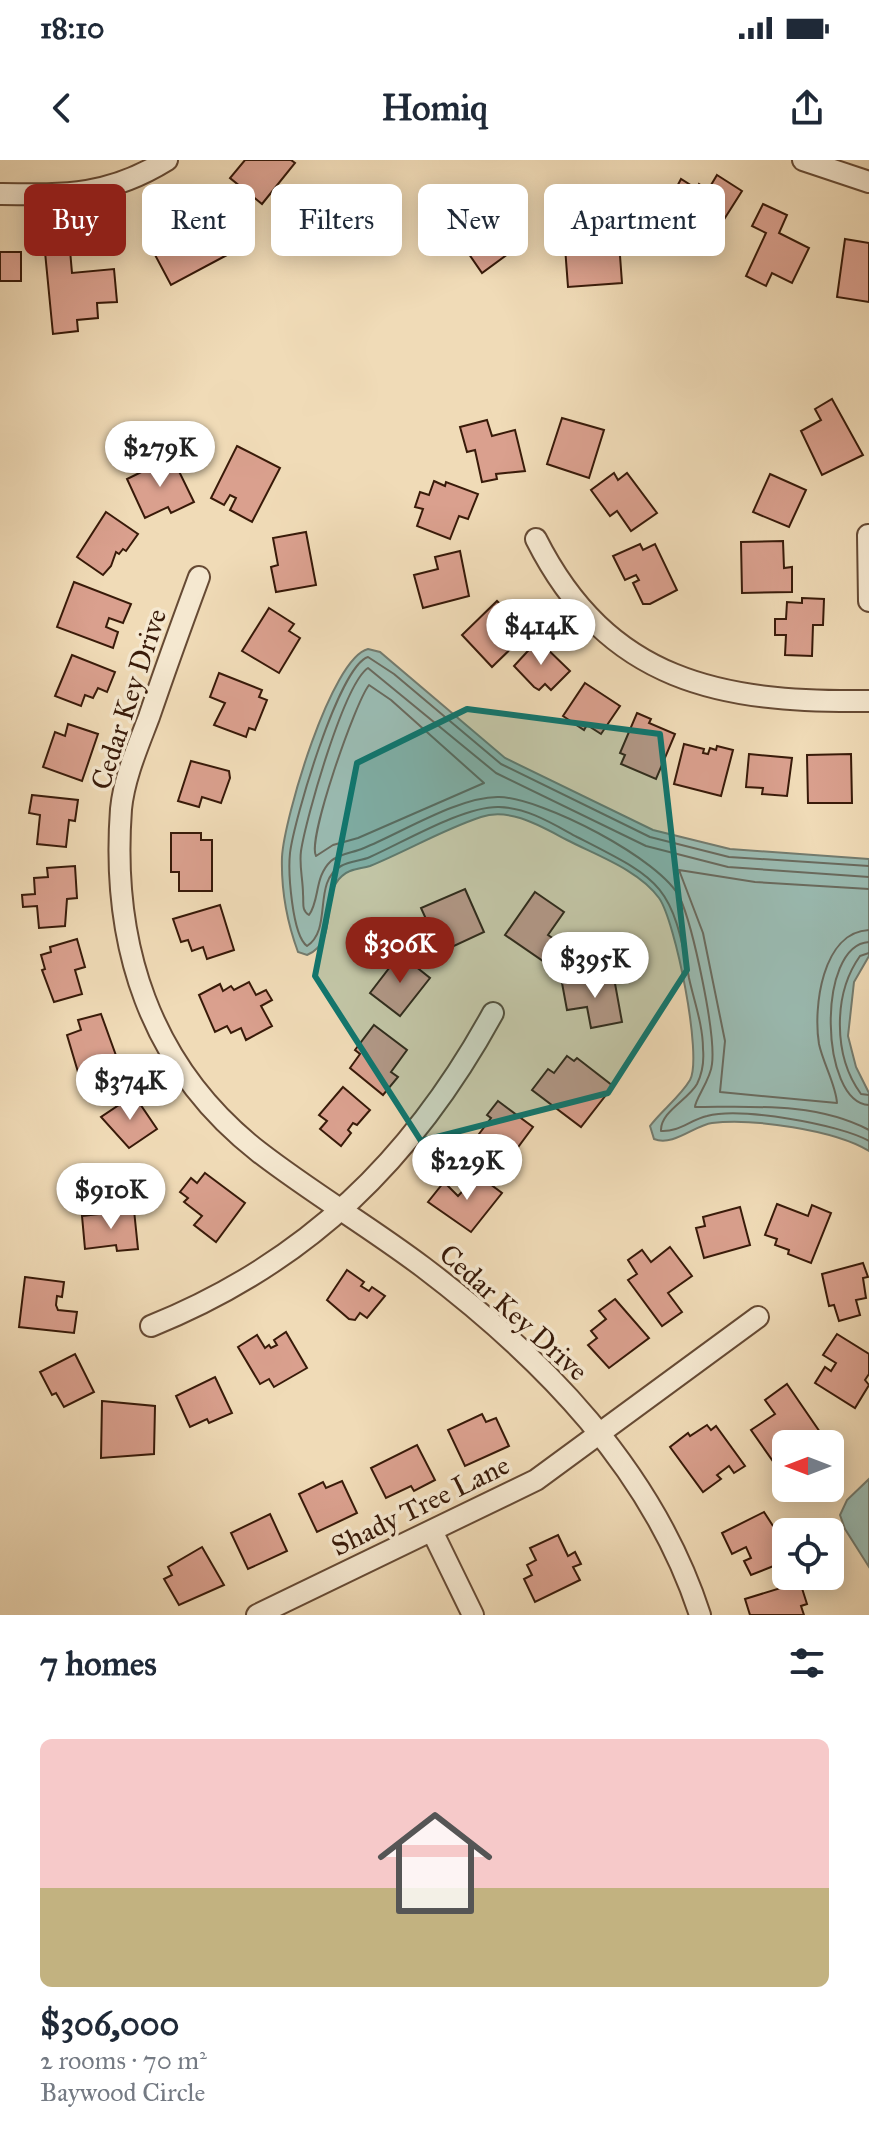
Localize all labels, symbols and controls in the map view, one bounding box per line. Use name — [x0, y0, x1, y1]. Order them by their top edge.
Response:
text: 18:10 — [40, 10, 105, 46]
icon: back — [40, 86, 84, 130]
text: Homiq — [381, 86, 488, 130]
icon: share — [785, 86, 829, 130]
chip: Buy — [24, 184, 126, 256]
chip: Rent — [142, 184, 255, 256]
chip: Filters — [271, 184, 402, 256]
chip: New — [418, 184, 528, 256]
chip: Apartment — [544, 184, 725, 256]
pin: $279K — [104, 421, 216, 489]
text: $279K — [123, 431, 197, 463]
pin: $414K — [485, 599, 597, 667]
street label: Cedar Key Drive — [83, 604, 174, 794]
text: $414K — [504, 609, 578, 641]
pin: $306K — [344, 917, 456, 985]
text: $306K — [364, 927, 436, 959]
pin: $395K — [539, 932, 651, 1000]
text: $395K — [560, 942, 630, 974]
pin: $374K — [74, 1054, 186, 1122]
text: $374K — [94, 1064, 166, 1096]
pin: $229K — [411, 1134, 523, 1202]
text: $229K — [430, 1144, 504, 1176]
pin: $910K — [55, 1163, 167, 1231]
text: $910K — [74, 1173, 148, 1205]
street label: Cedar Key Drive — [432, 1236, 595, 1388]
north arrow — [772, 1430, 844, 1502]
map controls — [772, 1430, 844, 1590]
street label: Shady Tree Lane — [325, 1447, 515, 1564]
button: locate — [772, 1518, 844, 1590]
icon: filters — [785, 1641, 829, 1685]
text: 7 homes — [40, 1643, 157, 1684]
icon: home — [363, 1791, 507, 1935]
text: $306,000 — [40, 2003, 179, 2044]
text: 2 rooms · 70 m² — [40, 2044, 207, 2076]
text: Baywood Circle — [40, 2076, 205, 2108]

